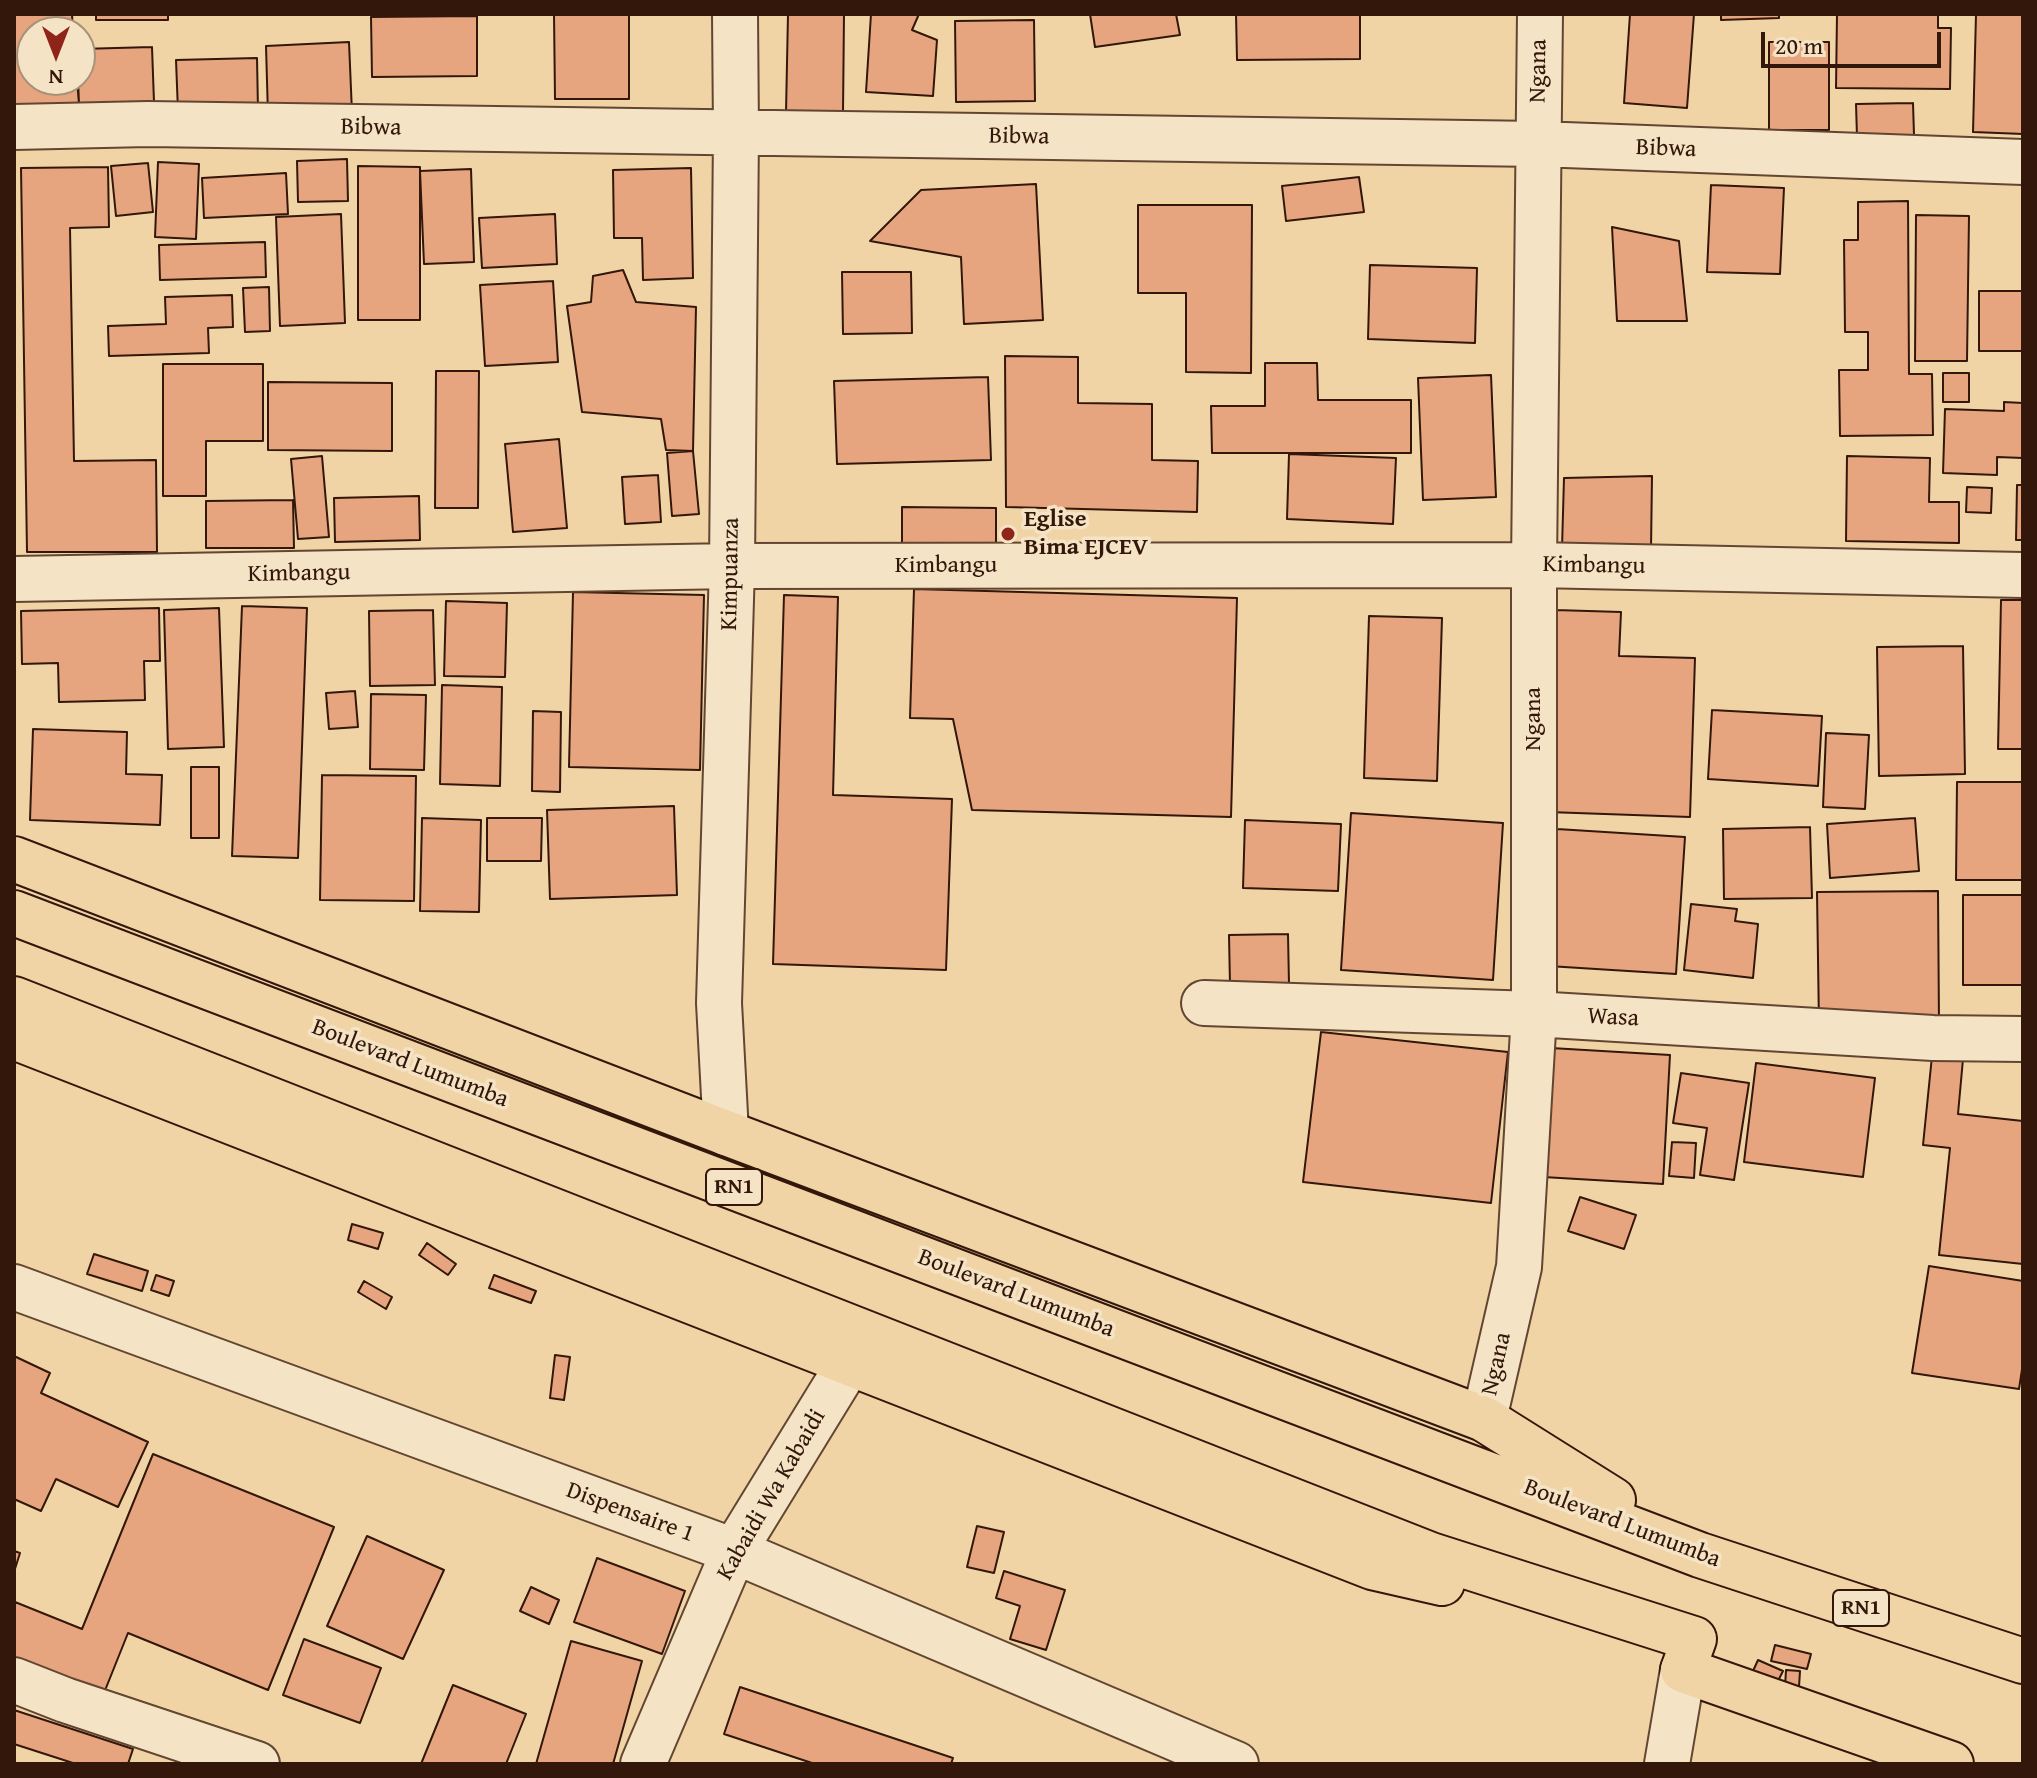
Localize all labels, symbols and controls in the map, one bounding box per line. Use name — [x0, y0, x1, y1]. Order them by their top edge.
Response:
north arrow — [16, 16, 96, 96]
scale bar — [1765, 16, 1945, 66]
text: 20 m — [1775, 28, 1823, 63]
street label: Ngana — [1524, 39, 1554, 103]
text: N — [49, 62, 63, 94]
street label: Bibwa — [340, 113, 402, 143]
street label: Bibwa — [988, 122, 1050, 152]
street label: Bibwa — [1635, 134, 1697, 164]
place label: Eglise Bima EJCEV — [1024, 506, 1148, 562]
street label: Kimpuanza — [716, 517, 746, 631]
marker: Eglise Bima EJCEV — [999, 525, 1017, 543]
street label: Kimbangu — [1542, 551, 1646, 581]
street label: Kimbangu — [895, 552, 997, 580]
street label: Kimbangu — [247, 559, 351, 589]
street label: Ngana — [1520, 687, 1548, 751]
street label: Wasa — [1586, 1002, 1640, 1034]
street label: Boulevard Lumumba — [308, 1013, 512, 1115]
road number: RN1 — [706, 1169, 762, 1205]
street label: Boulevard Lumumba — [914, 1243, 1118, 1345]
street label: Ngana — [1476, 1330, 1518, 1398]
street label: Kabaidi Wa Kabaidi — [711, 1404, 833, 1586]
street label: Boulevard Lumumba — [1520, 1473, 1724, 1575]
street label: Dispensaire 1 — [562, 1477, 698, 1549]
road number: RN1 — [1833, 1590, 1889, 1626]

